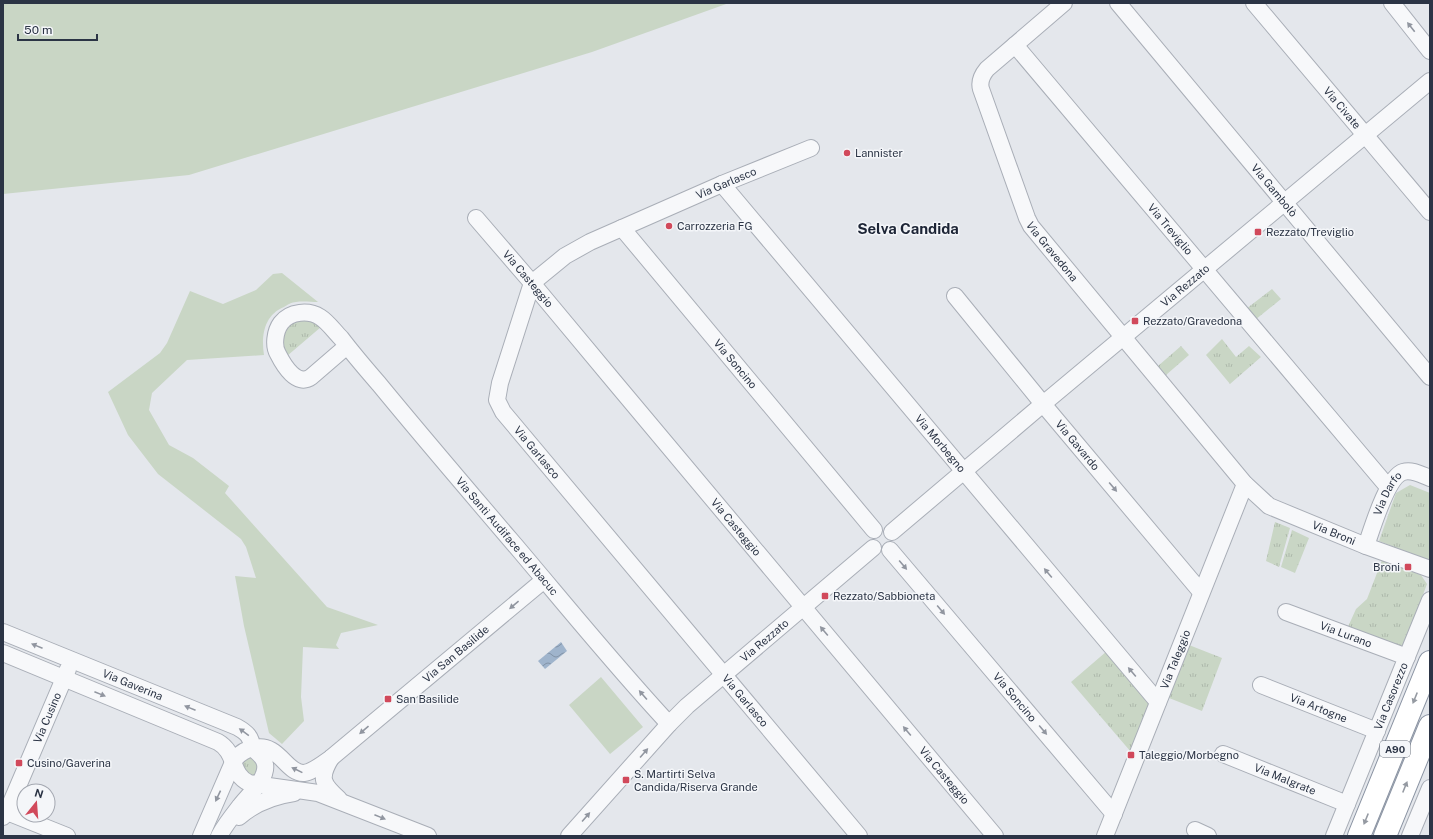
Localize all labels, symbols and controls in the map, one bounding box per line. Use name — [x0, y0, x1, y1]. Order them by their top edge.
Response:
scale bar — [18, 16, 97, 42]
one-way arrow — [1407, 22, 1415, 33]
text: 50 m — [24, 23, 52, 37]
street label: Via Civate — [1321, 84, 1363, 131]
place label: Lannister — [855, 147, 903, 159]
marker: Lannister — [842, 148, 852, 158]
street label: Via Gambolò — [1249, 162, 1300, 219]
street label: Via Garlasco — [694, 165, 758, 201]
street label: Via Treviglio — [1146, 201, 1195, 257]
place label: Carrozzeria FG — [677, 220, 752, 232]
district label: Selva Candida — [857, 220, 959, 237]
street label: Via Gravedona — [1024, 220, 1080, 284]
marker: Carrozzeria FG — [664, 221, 674, 231]
place label: Rezzato/Treviglio — [1266, 226, 1354, 238]
marker: Rezzato/Treviglio — [1253, 227, 1263, 237]
street label: Via Casteggio — [501, 248, 556, 310]
street label: Via Rezzato — [1158, 262, 1212, 309]
place label: Rezzato/Gravedona — [1143, 315, 1242, 327]
marker: Rezzato/Gravedona — [1130, 316, 1140, 326]
street label: Via Soncino — [712, 337, 759, 391]
street label: Via Morbegno — [913, 412, 968, 475]
street label: Via Gavardo — [1053, 418, 1102, 472]
street label: Via Garlasco — [512, 424, 562, 481]
street label: Via Darfo — [1371, 469, 1404, 517]
street label: Via Santi Audiface ed Abacuc — [454, 475, 561, 598]
one-way arrow — [1108, 482, 1117, 492]
street label: Via Casteggio — [709, 496, 763, 558]
street label: Via Broni — [1310, 518, 1357, 547]
one-way arrow — [899, 560, 908, 570]
place label: Broni — [1373, 561, 1400, 573]
marker: Broni — [1403, 562, 1413, 572]
one-way arrow — [1044, 568, 1053, 578]
place label: Rezzato/Sabbioneta — [833, 590, 935, 602]
marker: Rezzato/Sabbioneta — [820, 591, 830, 601]
one-way arrow — [508, 600, 519, 609]
one-way arrow — [937, 604, 946, 615]
street label: Via Rezzato — [738, 617, 791, 664]
street label: Via Lurano — [1318, 619, 1374, 649]
street label: Via San Basilide — [420, 623, 491, 685]
one-way arrow — [819, 626, 828, 637]
street label: Via Taleggio — [1158, 628, 1192, 691]
one-way arrow — [31, 643, 43, 649]
street label: Via Casorezzo — [1372, 661, 1410, 731]
street label: Via Gaverina — [101, 667, 165, 702]
one-way arrow — [1128, 667, 1137, 678]
street label: Via Soncino — [991, 670, 1039, 724]
street label: Via Garlasco — [720, 672, 771, 729]
one-way arrow — [94, 690, 106, 697]
one-way arrow — [638, 690, 647, 701]
street label: Via Cusino — [31, 691, 63, 745]
street label: Via Artogne — [1288, 691, 1349, 725]
place label: San Basilide — [396, 693, 459, 705]
one-way arrow — [1412, 693, 1418, 705]
marker: San Basilide — [383, 694, 393, 704]
one-way arrow — [184, 705, 196, 711]
one-way arrow — [359, 725, 370, 734]
one-way arrow — [1039, 725, 1048, 736]
one-way arrow — [903, 726, 912, 736]
one-way arrow — [238, 728, 249, 736]
road number: A90 — [1380, 741, 1410, 757]
street label: Via Casteggio — [917, 744, 972, 806]
one-way arrow — [639, 748, 648, 758]
place label: Taleggio/Morbegno — [1139, 749, 1239, 761]
marker: Taleggio/Morbegno — [1126, 750, 1136, 760]
place label: Cusino/Gaverina — [27, 757, 111, 769]
marker: Cusino/Gaverina — [14, 758, 24, 768]
street label: Via Malgrate — [1253, 761, 1318, 797]
one-way arrow — [291, 767, 303, 773]
place label: S. Martirti Selva Candida/Riserva Grande — [634, 768, 758, 793]
marker: S. Martirti Selva Candida/Riserva Grande — [621, 775, 631, 785]
one-way arrow — [1403, 780, 1409, 792]
north arrow — [16, 783, 56, 823]
text: N — [33, 786, 45, 800]
one-way arrow — [215, 791, 221, 802]
one-way arrow — [582, 812, 591, 822]
one-way arrow — [1363, 813, 1369, 825]
one-way arrow — [374, 814, 386, 820]

